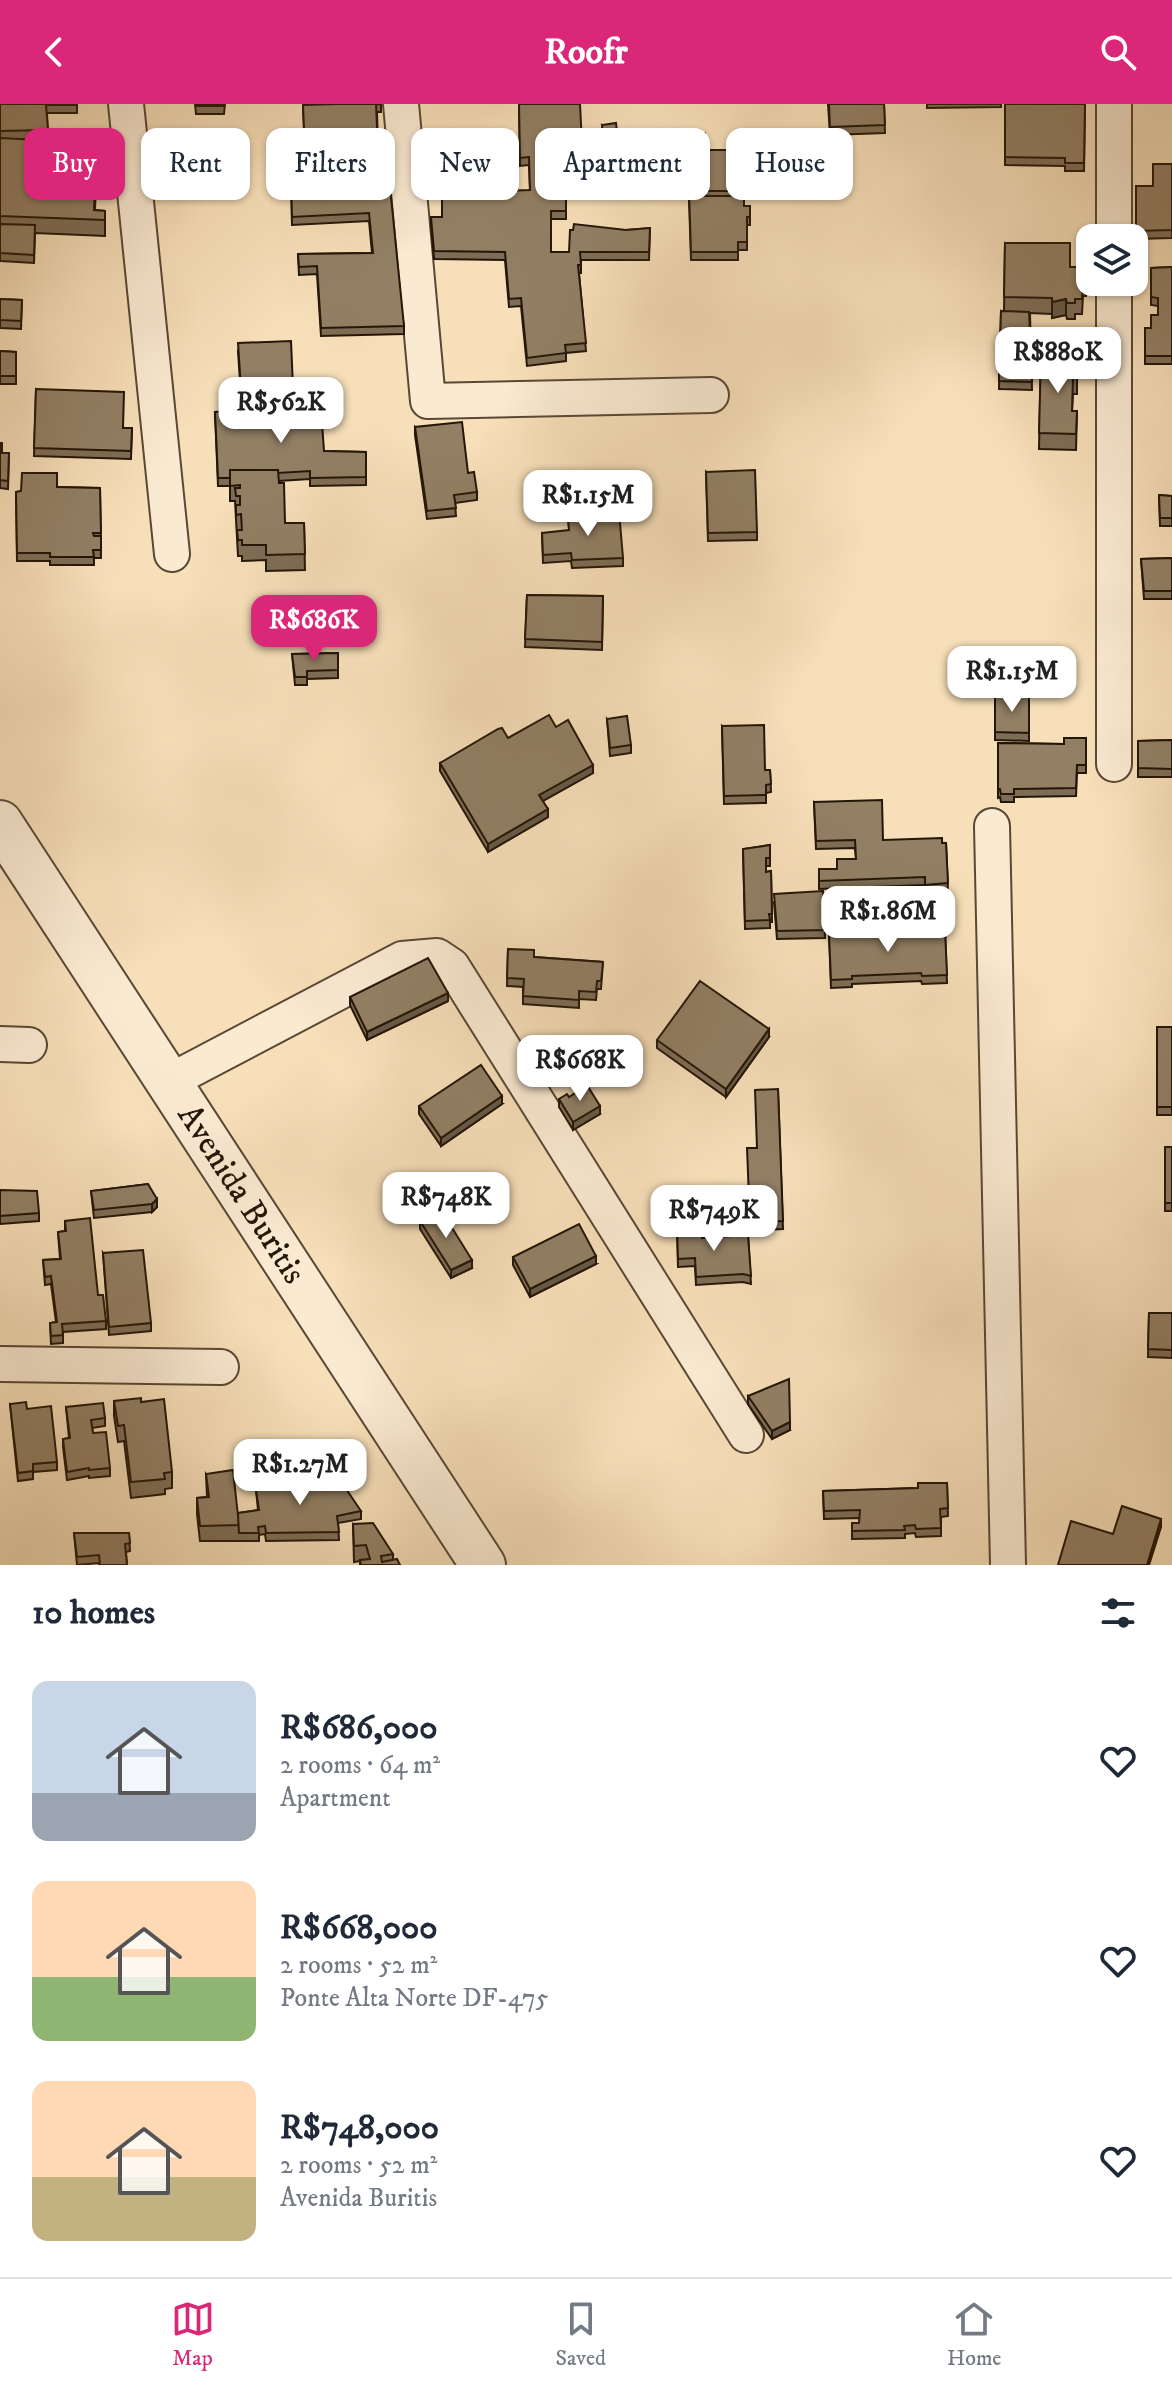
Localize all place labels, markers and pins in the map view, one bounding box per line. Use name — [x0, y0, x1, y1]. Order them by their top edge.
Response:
pin: R$880K — [993, 327, 1123, 395]
pin: R$562K — [216, 377, 346, 445]
pin: R$1.15M — [514, 470, 662, 538]
pin: R$686K — [249, 595, 379, 663]
pin: R$1.15M — [938, 646, 1086, 714]
pin: R$1.86M — [814, 886, 962, 954]
pin: R$668K — [515, 1035, 645, 1103]
pin: R$748K — [381, 1172, 511, 1240]
pin: R$749K — [649, 1185, 779, 1253]
pin: R$1.27M — [226, 1439, 374, 1507]

